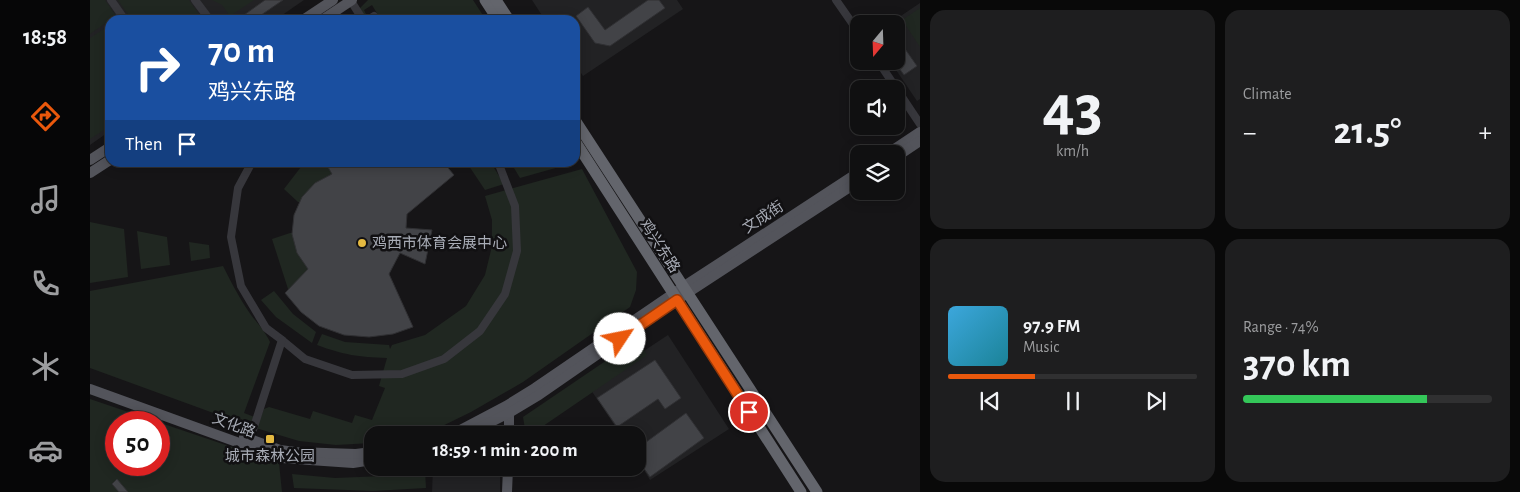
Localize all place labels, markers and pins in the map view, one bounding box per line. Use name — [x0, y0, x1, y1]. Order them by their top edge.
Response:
place label: 鸡西市体育会展中心 — [372, 235, 507, 251]
marker: 鸡西市体育会展中心 — [356, 237, 368, 249]
pin — [728, 391, 770, 433]
marker: 城市森林公园 — [264, 433, 276, 445]
place label: 城市森林公园 — [225, 448, 315, 464]

